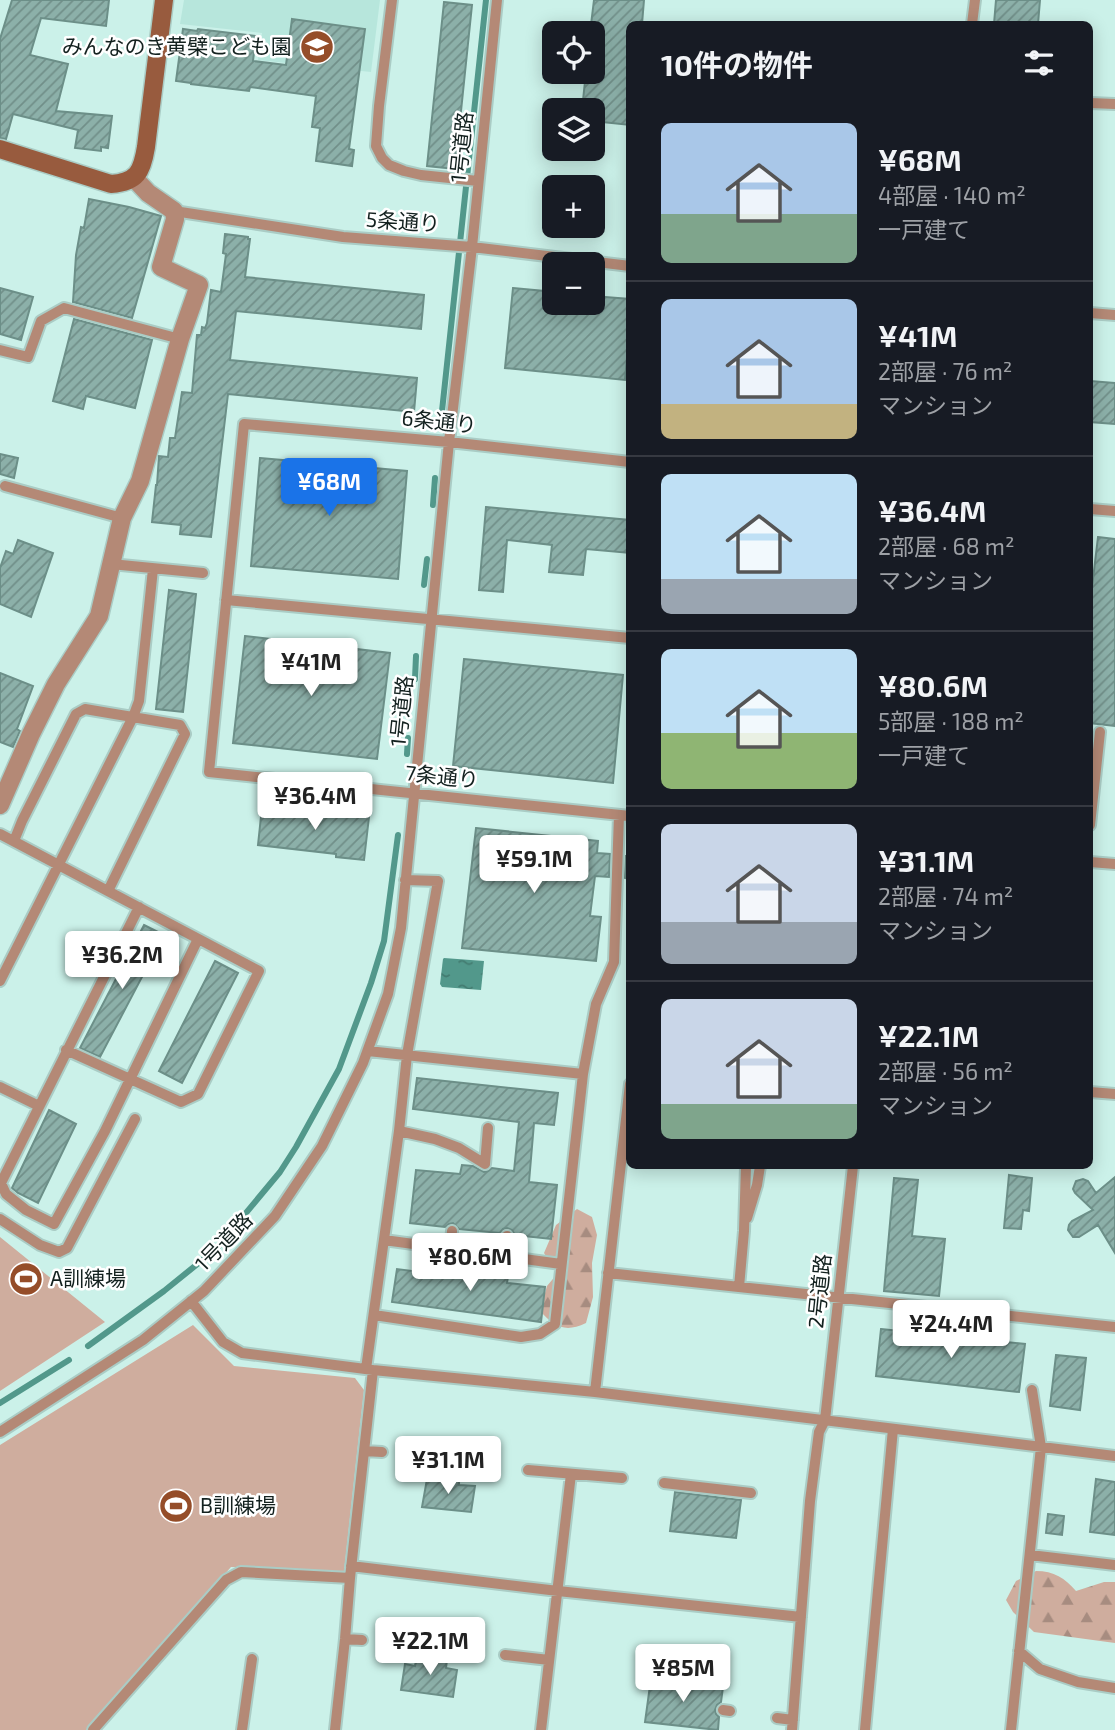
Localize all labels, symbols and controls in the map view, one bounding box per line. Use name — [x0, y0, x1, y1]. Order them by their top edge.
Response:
map controls — [542, 21, 605, 315]
button: locate — [542, 21, 605, 84]
school or university icon: みんなのき黄檗こども園 — [298, 28, 336, 66]
place label: みんなのき黄檗こども園 — [62, 33, 292, 58]
icon: filters — [1020, 44, 1058, 82]
text: 10件の物件 — [661, 46, 813, 82]
button: layers — [542, 98, 605, 161]
street label: 1号道路 — [444, 110, 477, 184]
text: ¥68M — [878, 141, 962, 177]
icon: home — [717, 151, 801, 235]
button: + — [542, 175, 605, 238]
text: 4部屋 · 140 m² — [878, 181, 1026, 209]
street label: 5条通り — [365, 205, 441, 236]
text: 一戸建て — [878, 215, 970, 243]
button: − — [542, 252, 605, 315]
text: ¥41M — [878, 317, 957, 353]
icon: home — [717, 327, 801, 411]
text: 2部屋 · 76 m² — [878, 357, 1012, 385]
text: マンション — [878, 391, 993, 419]
street label: 6条通り — [401, 404, 478, 437]
pin: ¥68M — [288, 458, 370, 518]
text: ¥68M — [297, 467, 361, 495]
text: ¥36.4M — [878, 492, 986, 528]
icon: home — [717, 502, 801, 586]
text: 2部屋 · 68 m² — [878, 532, 1015, 560]
text: マンション — [878, 566, 993, 594]
pin: ¥41M — [270, 638, 352, 698]
text: ¥41M — [281, 647, 341, 675]
text: ¥80.6M — [878, 667, 988, 703]
street label: 1号道路 — [384, 674, 417, 748]
icon: home — [717, 677, 801, 761]
text: 5部屋 · 188 m² — [878, 707, 1024, 735]
text: 一戸建て — [878, 741, 970, 769]
street label: 7条通り — [404, 759, 480, 792]
pin: ¥36.4M — [258, 772, 372, 832]
text: ¥36.4M — [273, 781, 357, 809]
pin: ¥59.1M — [477, 836, 591, 895]
text: ¥31.1M — [878, 842, 974, 878]
text: ¥59.1M — [495, 844, 573, 872]
icon: home — [717, 852, 801, 936]
text: 2部屋 · 74 m² — [878, 882, 1013, 910]
text: マンション — [878, 916, 993, 944]
pin: ¥36.2M — [65, 932, 179, 991]
text: ¥36.2M — [81, 940, 163, 968]
text: ¥22.1M — [878, 1017, 979, 1053]
icon: home — [717, 1027, 801, 1111]
text: 2部屋 · 56 m² — [878, 1057, 1013, 1085]
text: マンション — [878, 1091, 993, 1119]
street label: 1号道路 — [189, 1207, 257, 1275]
pin: ¥80.6M — [413, 1234, 527, 1293]
text: ¥80.6M — [428, 1242, 512, 1270]
street label: 2号道路 — [802, 1252, 835, 1329]
sports icon: A訓練場 — [7, 1260, 45, 1298]
place label: A訓練場 — [50, 1265, 126, 1290]
pin: ¥24.4M — [894, 1300, 1008, 1360]
text: ¥24.4M — [909, 1309, 993, 1337]
pin: ¥31.1M — [391, 1436, 505, 1496]
text: ¥31.1M — [411, 1445, 485, 1473]
sports icon: B訓練場 — [157, 1487, 195, 1525]
place label: B訓練場 — [200, 1492, 276, 1517]
pin: ¥22.1M — [373, 1618, 487, 1677]
text: ¥22.1M — [391, 1626, 469, 1654]
pin: ¥85M — [642, 1644, 724, 1704]
text: ¥85M — [651, 1653, 715, 1681]

